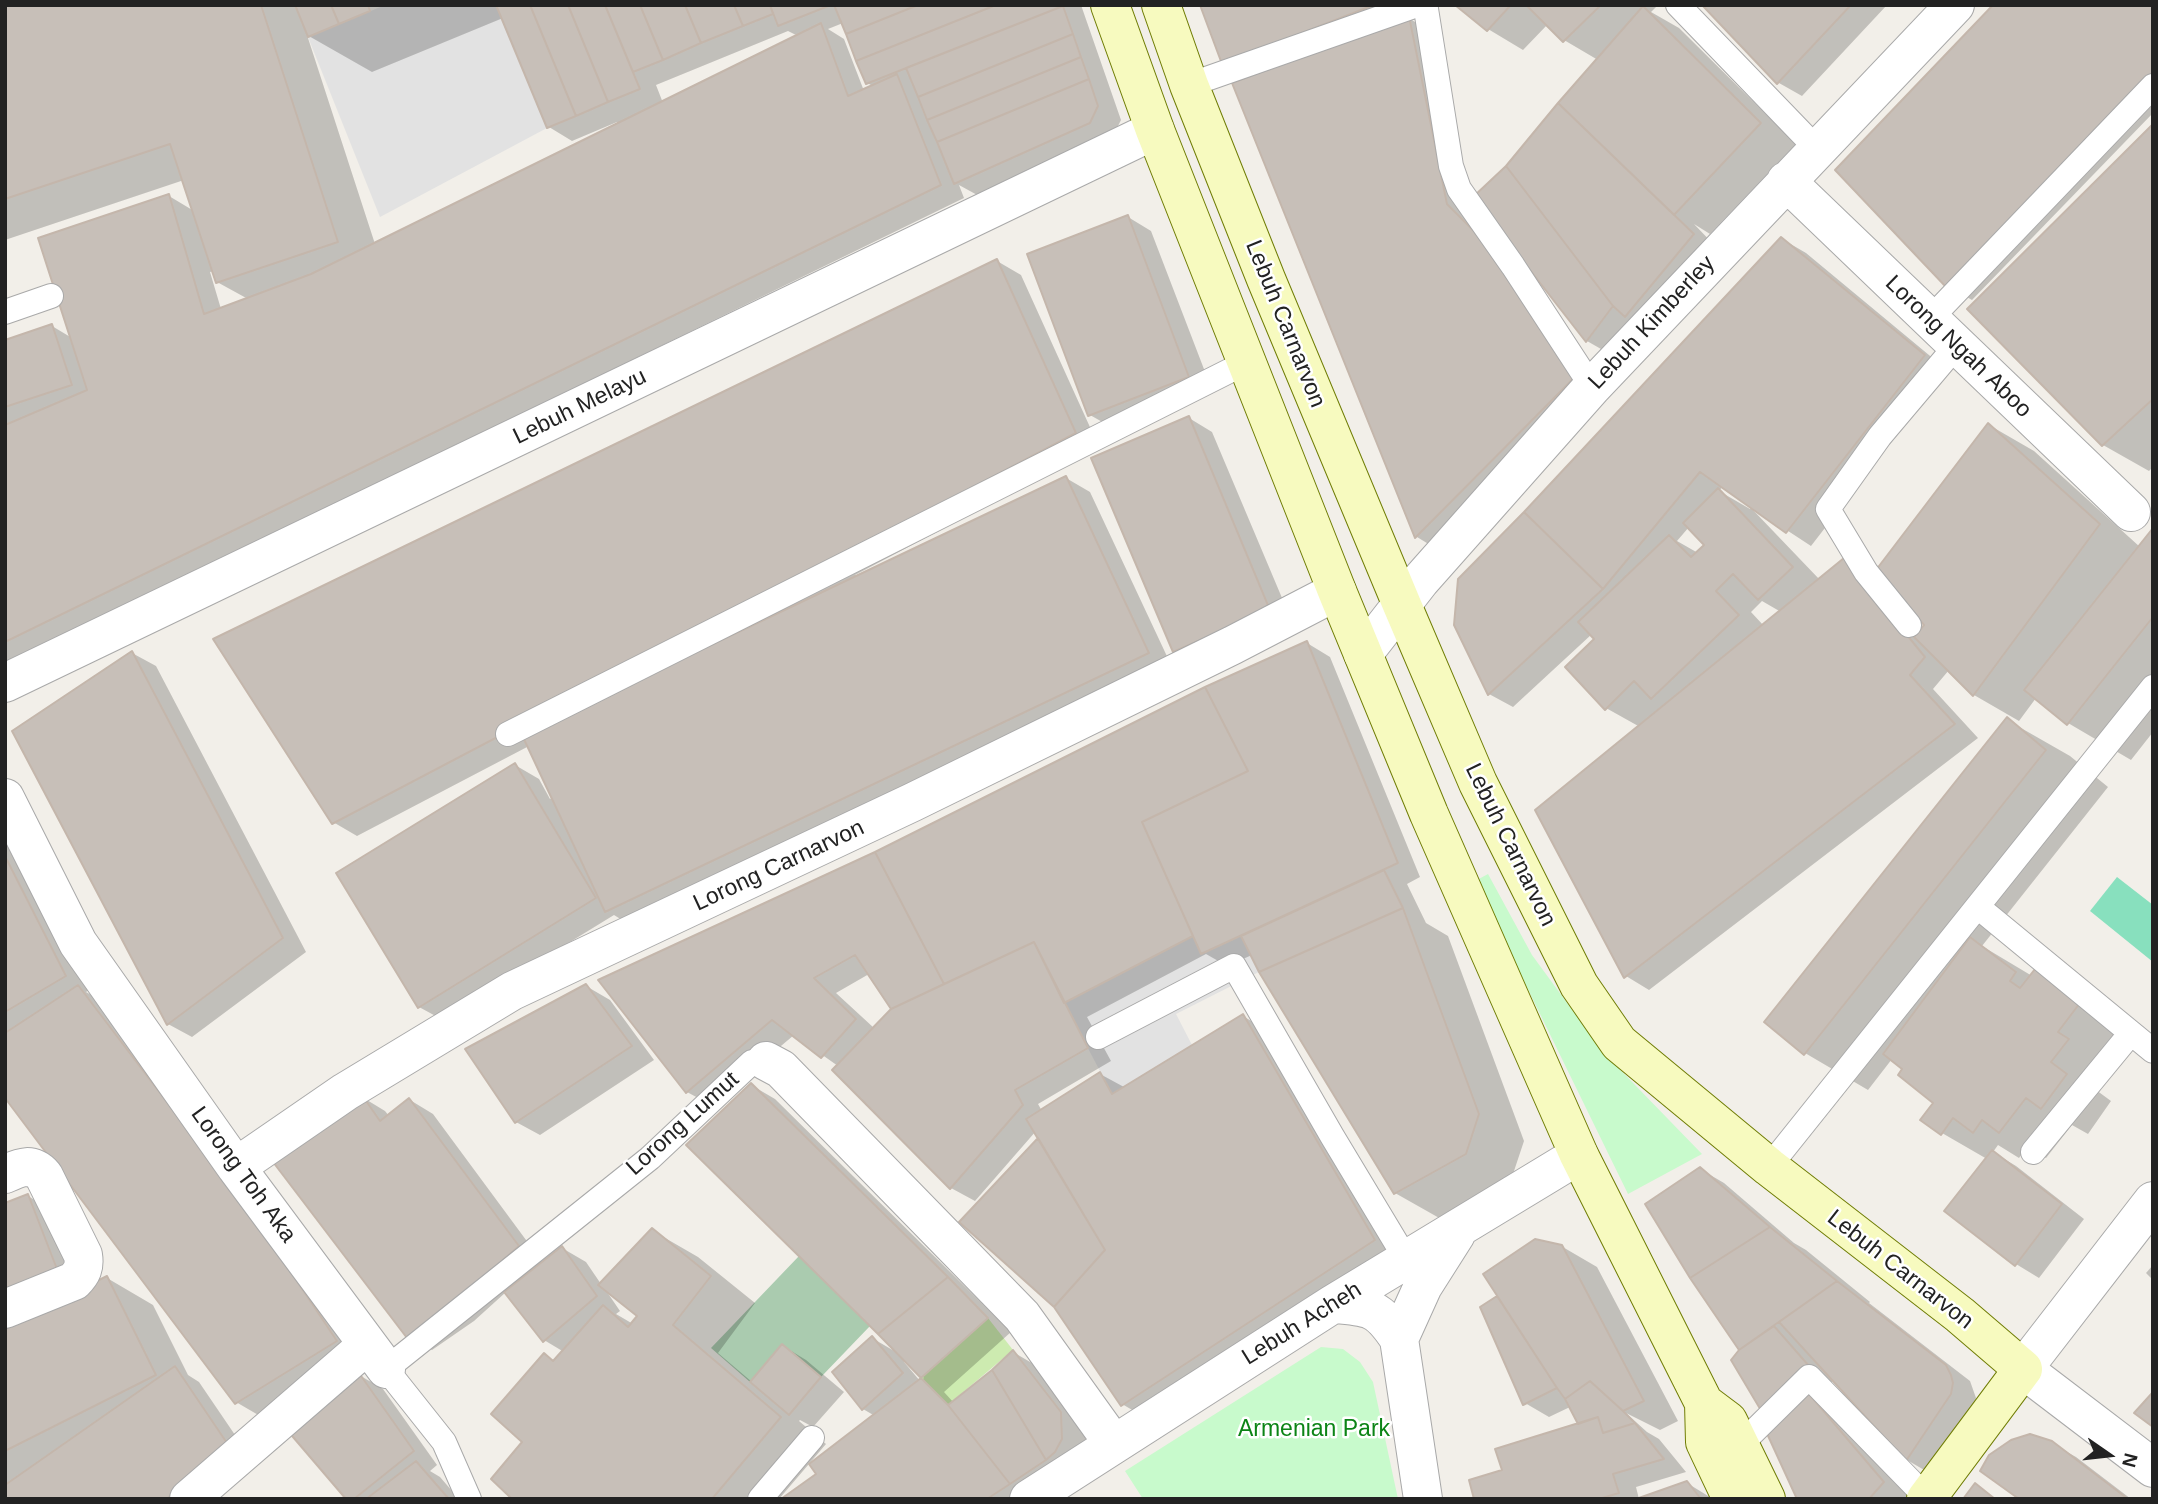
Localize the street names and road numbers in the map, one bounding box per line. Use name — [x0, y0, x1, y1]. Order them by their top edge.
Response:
street label: Lebuh Carnarvon — [1239, 236, 1331, 412]
street label: Lebuh Kimberley — [1583, 250, 1721, 396]
street label: Lorong Ngah Aboo — [1879, 270, 2037, 424]
street label: Lebuh Melayu — [509, 363, 651, 451]
street label: Lebuh Carnarvon — [1459, 759, 1561, 931]
street label: Lorong Carnarvon — [689, 814, 869, 918]
street label: Lorong Lumut — [621, 1066, 745, 1182]
street label: Lorong Toh Aka — [184, 1102, 302, 1248]
street label: Lebuh Carnarvon — [1821, 1204, 1979, 1336]
street label: Lebuh Acheh — [1237, 1276, 1367, 1372]

